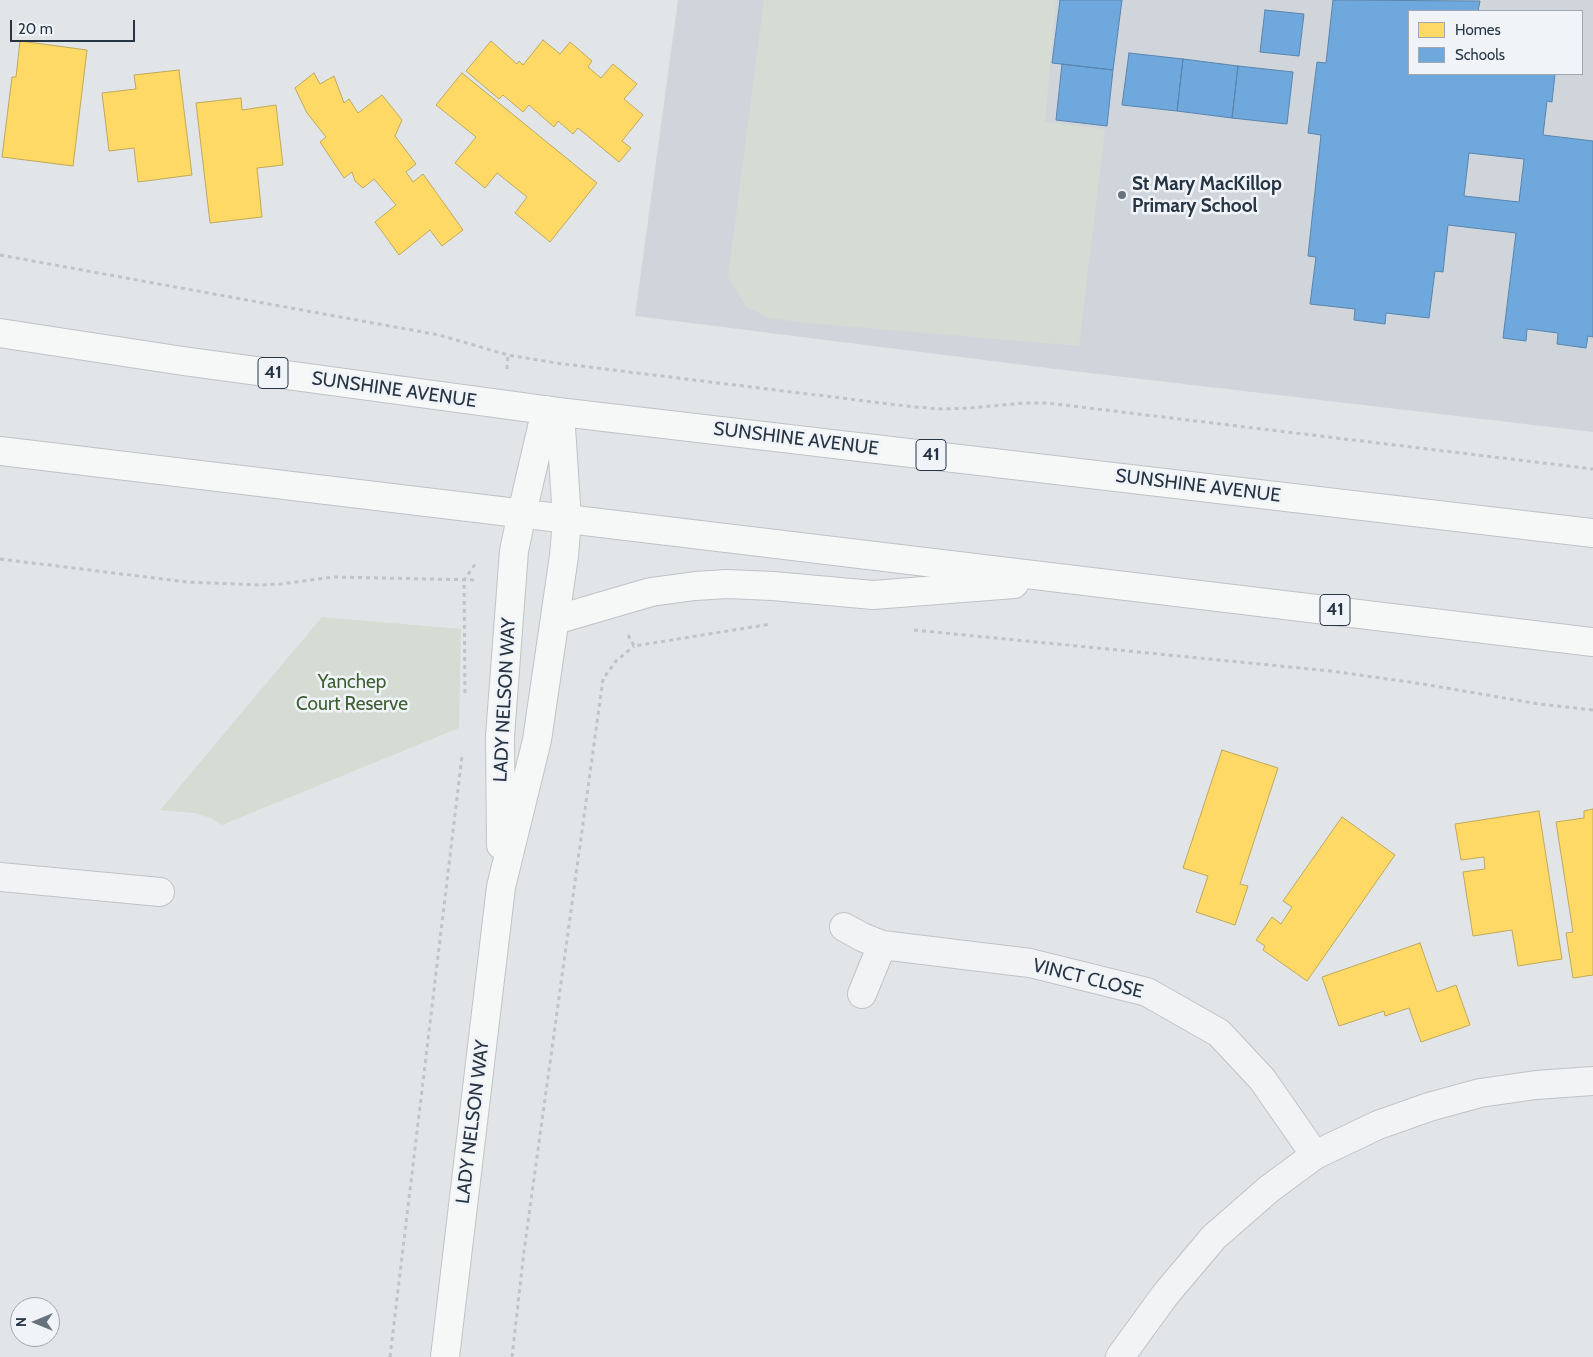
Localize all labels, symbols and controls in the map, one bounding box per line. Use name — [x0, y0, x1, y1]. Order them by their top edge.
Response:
scale bar — [12, 10, 138, 42]
legend — [1408, 10, 1583, 75]
text: 20 m — [18, 20, 53, 38]
text: Homes — [1455, 21, 1501, 39]
text: Schools — [1455, 46, 1505, 64]
place label: St Mary MacKillop Primary School — [1132, 173, 1282, 217]
marker: St Mary MacKillop Primary School — [1116, 189, 1128, 201]
road number: 41 — [258, 358, 288, 388]
street label: SUNSHINE AVENUE — [310, 367, 478, 413]
street label: SUNSHINE AVENUE — [712, 418, 880, 460]
road number: 41 — [916, 440, 946, 470]
street label: SUNSHINE AVENUE — [1114, 465, 1282, 507]
road number: 41 — [1320, 594, 1350, 626]
street label: LADY NELSON WAY — [489, 617, 521, 783]
park label: Yanchep Court Reserve — [296, 671, 408, 715]
street label: VINCT CLOSE — [1030, 954, 1146, 1004]
street label: LADY NELSON WAY — [452, 1039, 494, 1205]
north arrow — [10, 1297, 60, 1347]
text: N — [12, 1317, 30, 1327]

